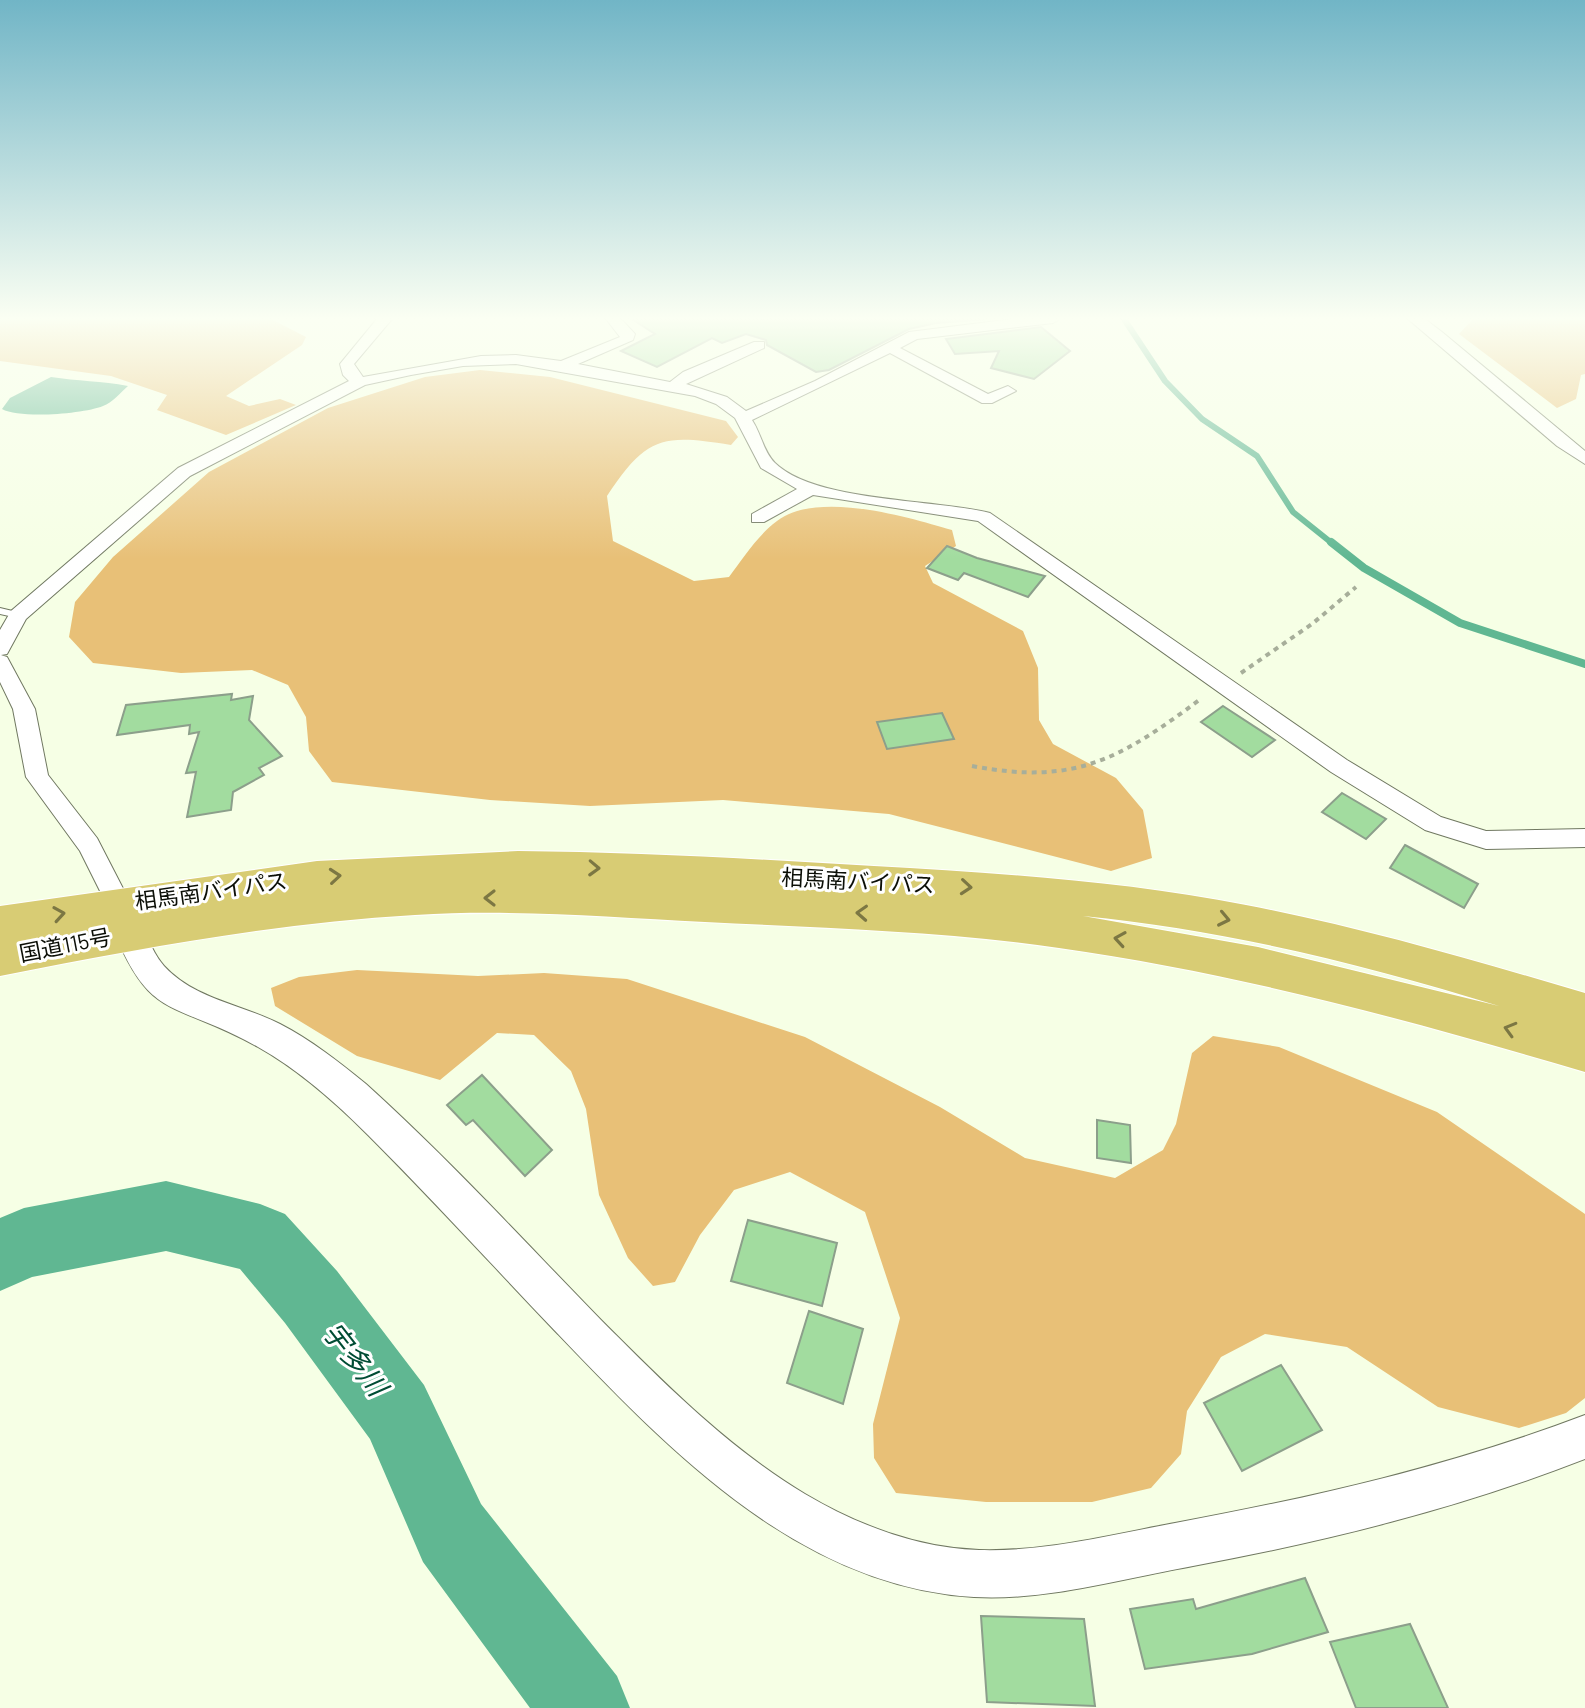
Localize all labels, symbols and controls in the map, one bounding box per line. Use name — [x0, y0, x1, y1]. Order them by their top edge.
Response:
one-way arrow — [588, 859, 601, 876]
street label: 相馬南バイパス — [781, 863, 935, 897]
street label: 相馬南バイパス — [133, 866, 289, 914]
one-way arrow — [329, 868, 342, 885]
one-way arrow — [960, 878, 973, 895]
one-way arrow — [483, 889, 496, 907]
one-way arrow — [855, 905, 868, 922]
one-way arrow — [52, 906, 66, 923]
one-way arrow — [1216, 910, 1230, 927]
street label: 国道115号 — [17, 922, 113, 966]
one-way arrow — [1114, 932, 1127, 949]
one-way arrow — [1504, 1022, 1518, 1038]
water label: 宇多川 — [317, 1315, 397, 1404]

